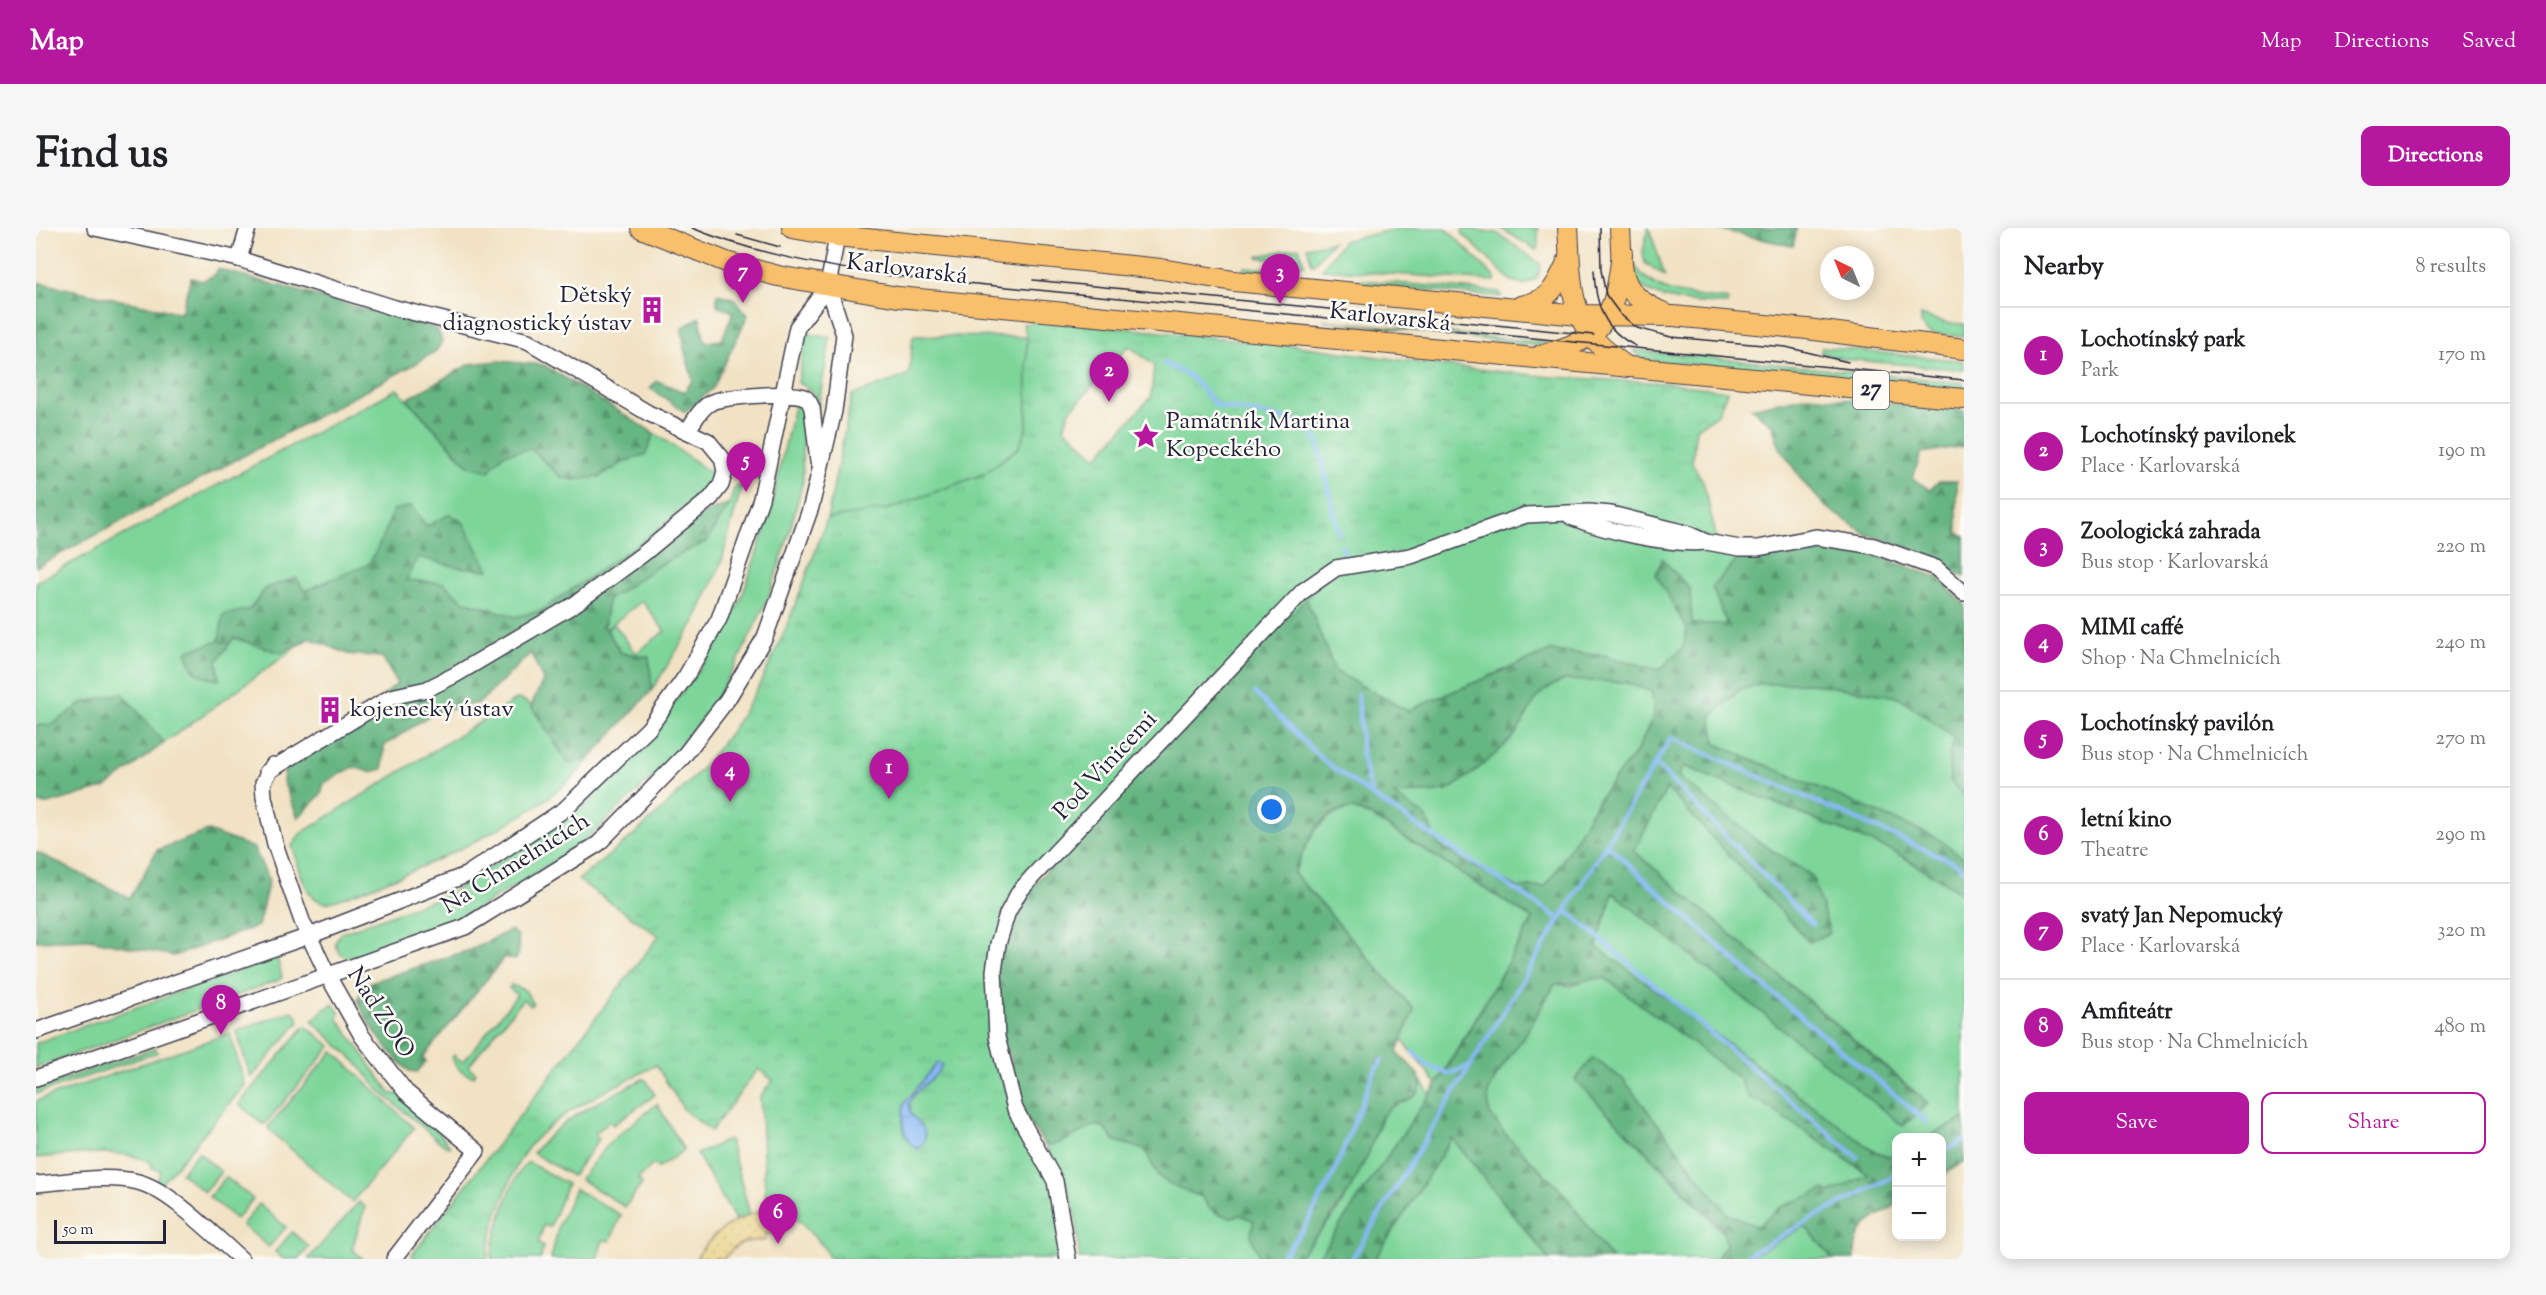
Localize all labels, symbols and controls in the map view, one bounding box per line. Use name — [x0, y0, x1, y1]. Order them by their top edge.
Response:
text: Map — [30, 22, 84, 62]
text: Map — [2261, 27, 2301, 57]
text: Directions — [2334, 27, 2429, 57]
text: Saved — [2462, 27, 2516, 57]
text: Find us — [36, 126, 168, 186]
button: Directions — [2361, 126, 2510, 186]
street label: Karlovarská — [845, 246, 969, 294]
north arrow — [1820, 246, 1874, 300]
text: Nearby — [2024, 249, 2104, 286]
text: 8 results — [2415, 253, 2486, 282]
pin: 7 — [724, 254, 762, 303]
pin: 3 — [1260, 254, 1300, 304]
place label: Dětský diagnostický ústav — [443, 279, 632, 341]
building icon: Dětský diagnostický ústav — [637, 295, 667, 325]
street label: Karlovarská — [1328, 295, 1452, 341]
text: Lochotínský park — [2081, 325, 2246, 357]
text: 1 — [2040, 341, 2047, 370]
text: 170 m — [2438, 341, 2486, 370]
pin: 2 — [1090, 352, 1128, 402]
text: Park — [2081, 357, 2119, 386]
road number: 27 — [1853, 371, 1889, 409]
place label: Památník Martina Kopeckého — [1166, 405, 1350, 467]
place icon: Památník Martina Kopeckého — [1131, 421, 1161, 451]
text: Lochotínský pavilonek — [2081, 421, 2296, 453]
text: 2 — [2039, 437, 2048, 466]
text: 190 m — [2438, 437, 2486, 466]
pin: 5 — [726, 442, 766, 492]
text: Place · Karlovarská — [2081, 453, 2240, 482]
text: Zoologická zahrada — [2081, 517, 2261, 549]
text: 3 — [2039, 533, 2048, 562]
text: 220 m — [2436, 533, 2486, 562]
text: Bus stop · Karlovarská — [2081, 549, 2269, 578]
text: MIMI caffé — [2081, 613, 2184, 645]
text: 4 — [2038, 629, 2049, 658]
text: 240 m — [2435, 629, 2486, 658]
text: Shop · Na Chmelnicích — [2081, 645, 2281, 674]
place label: kojenecký ústav — [350, 693, 514, 727]
building icon: kojenecký ústav — [315, 695, 345, 725]
street label: Pod Vinicemi — [1046, 704, 1166, 828]
text: Lochotínský pavilón — [2081, 709, 2274, 741]
text: 5 — [2040, 725, 2047, 754]
text: 270 m — [2436, 725, 2486, 754]
text: Bus stop · Na Chmelnicích — [2081, 741, 2308, 770]
pin: 1 — [870, 750, 908, 799]
pin: 4 — [710, 752, 750, 802]
your location — [1257, 795, 1286, 824]
street label: Na Chmelnicích — [435, 805, 597, 923]
text: letní kino — [2081, 805, 2172, 837]
text: 6 — [2039, 821, 2048, 850]
text: 290 m — [2436, 821, 2486, 850]
text: Theatre — [2081, 837, 2149, 866]
text: svatý Jan Nepomucký — [2081, 901, 2283, 933]
text: 7 — [2038, 917, 2049, 946]
text: 320 m — [2437, 917, 2486, 946]
text: Place · Karlovarská — [2081, 933, 2240, 962]
street label: Nad ZOO — [338, 961, 422, 1065]
pin: 8 — [202, 986, 240, 1035]
text: Amfiteátr — [2081, 997, 2172, 1029]
text: 8 — [2039, 1013, 2049, 1042]
text: 480 m — [2435, 1013, 2486, 1042]
text: Bus stop · Na Chmelnicích — [2081, 1029, 2308, 1058]
button: Save — [2024, 1092, 2249, 1154]
button: Share — [2261, 1092, 2486, 1154]
map controls — [1892, 1133, 1946, 1241]
button: + — [1892, 1133, 1946, 1187]
button: − — [1892, 1187, 1946, 1241]
pin: 6 — [758, 1194, 798, 1244]
scale bar — [54, 1217, 166, 1244]
text: 50 m — [63, 1219, 94, 1242]

